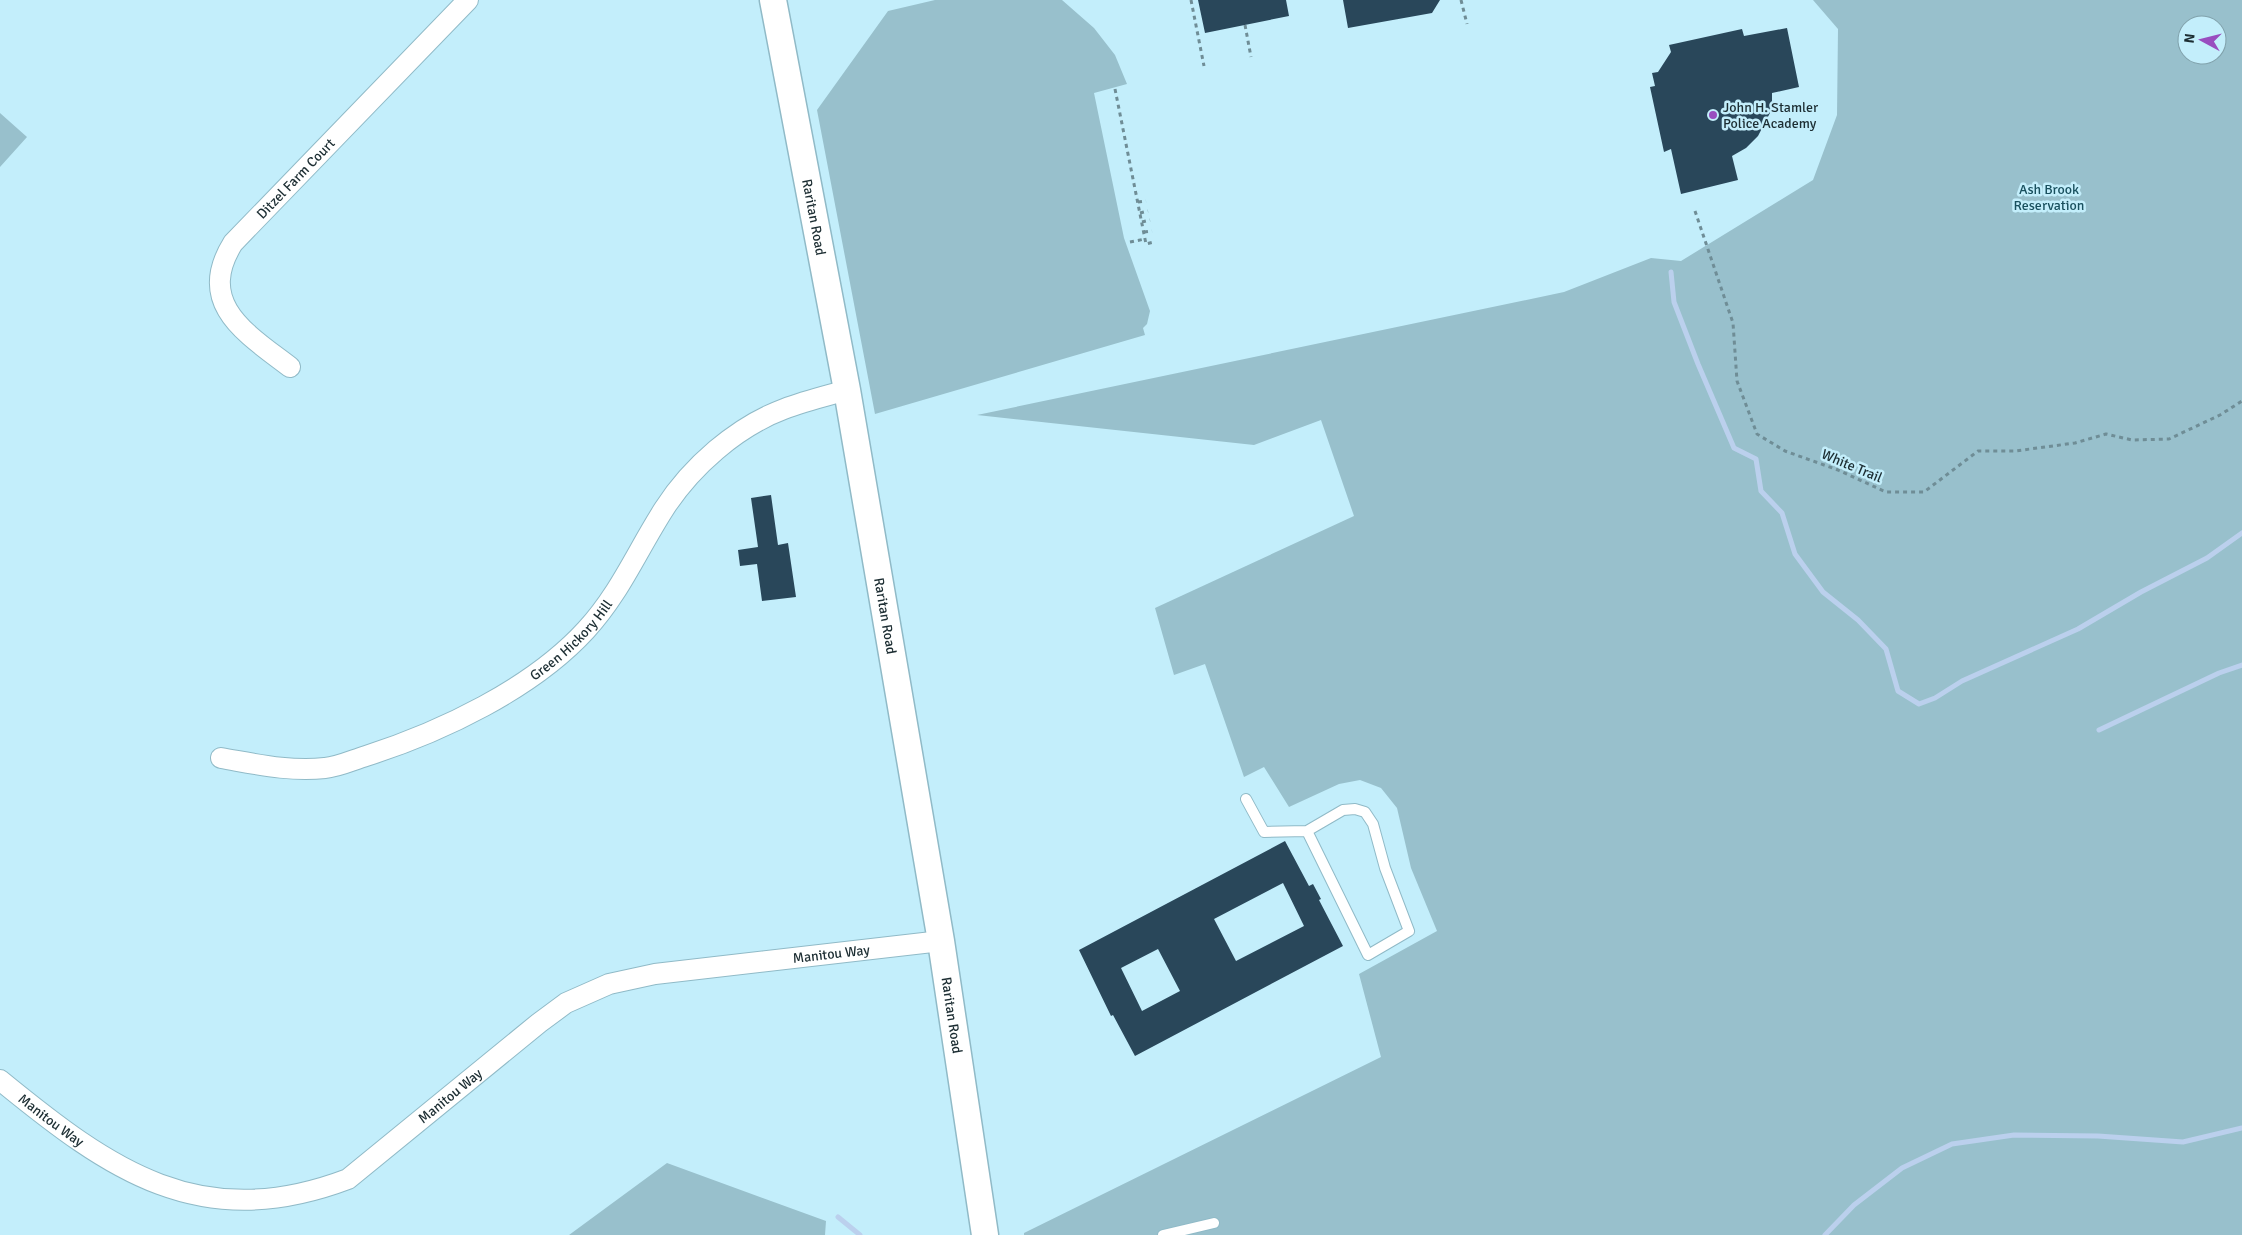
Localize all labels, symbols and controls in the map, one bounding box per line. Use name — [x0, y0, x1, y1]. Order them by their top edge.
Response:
north arrow — [2177, 15, 2227, 65]
text: N — [2181, 33, 2199, 44]
place label: John H. Stamler Police Academy — [1723, 99, 1819, 132]
marker: John H. Stamler Police Academy — [1707, 109, 1719, 121]
street label: Ditzel Farm Court — [253, 135, 338, 222]
street label: Raritan Road — [799, 178, 830, 257]
park label: Ash Brook Reservation — [2014, 181, 2084, 214]
street label: White Trail — [1819, 446, 1885, 486]
street label: Raritan Road — [871, 576, 900, 655]
street label: Green Hickory Hill — [526, 596, 616, 684]
street label: Manitou Way — [792, 941, 871, 967]
street label: Raritan Road — [938, 976, 966, 1055]
street label: Manitou Way — [415, 1064, 486, 1127]
street label: Manitou Way — [15, 1090, 88, 1150]

